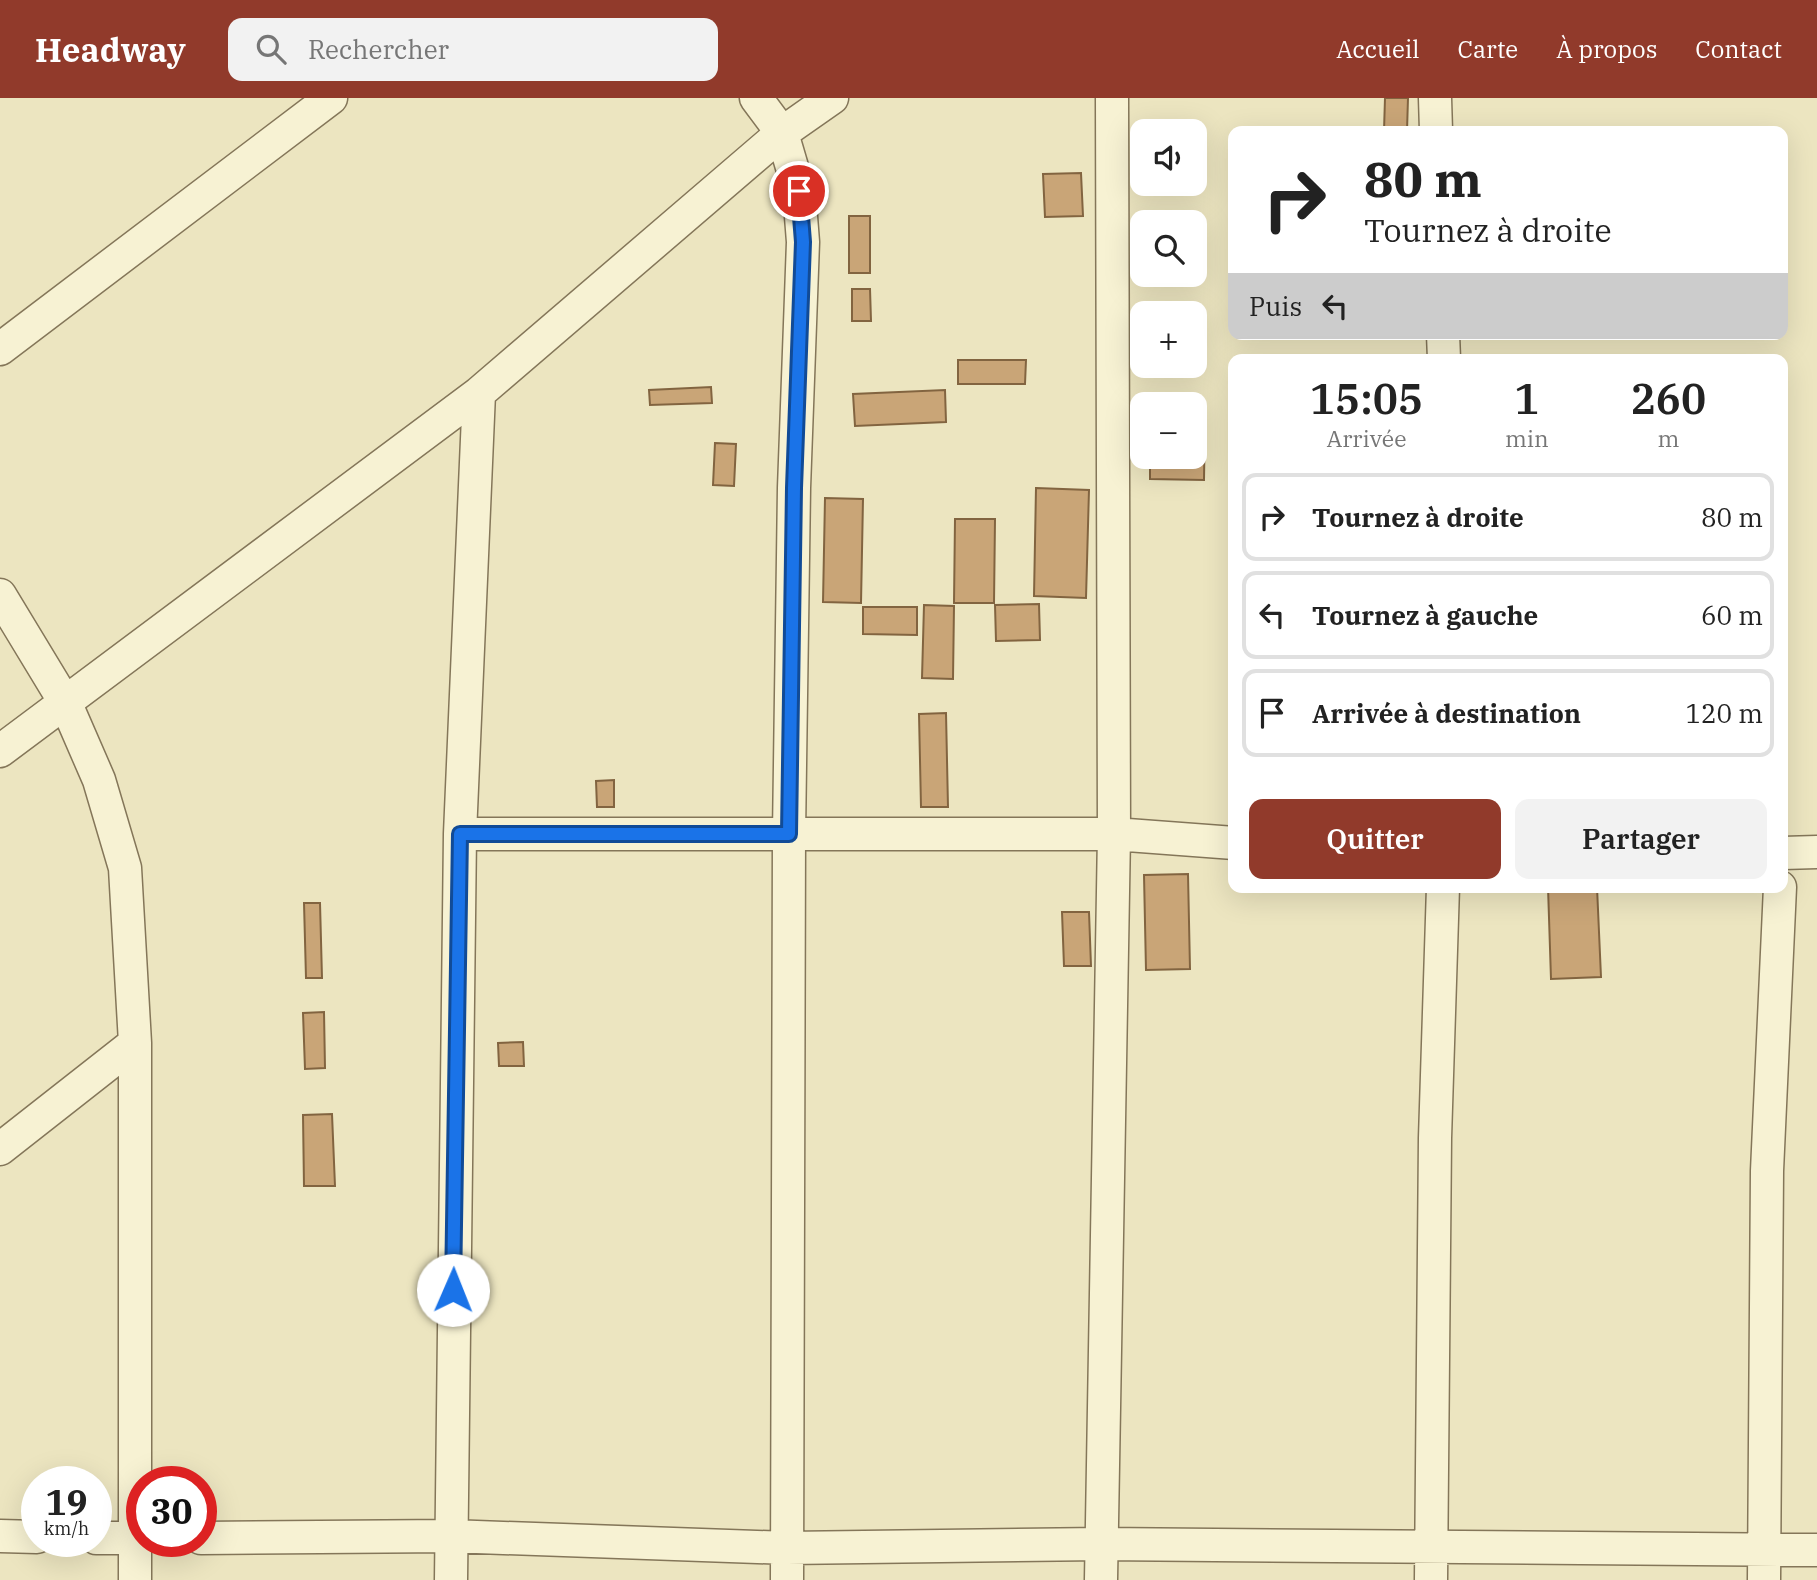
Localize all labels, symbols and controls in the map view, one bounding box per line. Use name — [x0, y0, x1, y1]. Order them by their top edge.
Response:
search box — [228, 18, 718, 81]
text: Headway — [35, 28, 186, 71]
icon: search — [252, 30, 290, 68]
text: Rechercher — [308, 32, 449, 66]
text: Accueil — [1336, 33, 1420, 65]
text: Carte — [1458, 33, 1518, 65]
text: À propos — [1556, 33, 1657, 65]
text: Contact — [1695, 33, 1782, 65]
map controls — [1130, 119, 1207, 469]
button: sound — [1130, 119, 1207, 196]
text: 80 m — [1364, 147, 1482, 210]
icon: right — [1249, 154, 1340, 245]
pin — [769, 161, 829, 221]
icon: arrive — [780, 172, 818, 210]
text: Tournez à droite — [1364, 209, 1612, 251]
button: search — [1130, 210, 1207, 287]
icon: left — [1316, 287, 1354, 325]
text: Puis — [1249, 289, 1302, 323]
button: + — [1130, 301, 1207, 378]
text: 15:05 — [1310, 371, 1423, 426]
text: 1 — [1514, 371, 1539, 426]
text: 260 — [1631, 371, 1706, 426]
button: − — [1130, 392, 1207, 469]
text: Arrivée — [1326, 423, 1407, 453]
text: min — [1505, 423, 1549, 453]
text: m — [1657, 423, 1679, 453]
icon: right — [1253, 498, 1291, 536]
text: Tournez à droite — [1312, 500, 1524, 534]
text: 80 m — [1701, 500, 1763, 534]
icon: left — [1253, 596, 1291, 634]
text: Tournez à gauche — [1312, 598, 1538, 632]
text: 60 m — [1701, 598, 1763, 632]
icon: arrive — [1253, 694, 1291, 732]
text: Arrivée à destination — [1312, 696, 1581, 730]
text: 120 m — [1685, 696, 1763, 730]
button: Quitter — [1249, 799, 1501, 879]
button: Partager — [1515, 799, 1767, 879]
position arrow — [416, 1253, 490, 1327]
speed limit sign: 30 — [126, 1466, 217, 1557]
text: 19 — [45, 1479, 88, 1525]
text: km/h — [44, 1517, 89, 1540]

